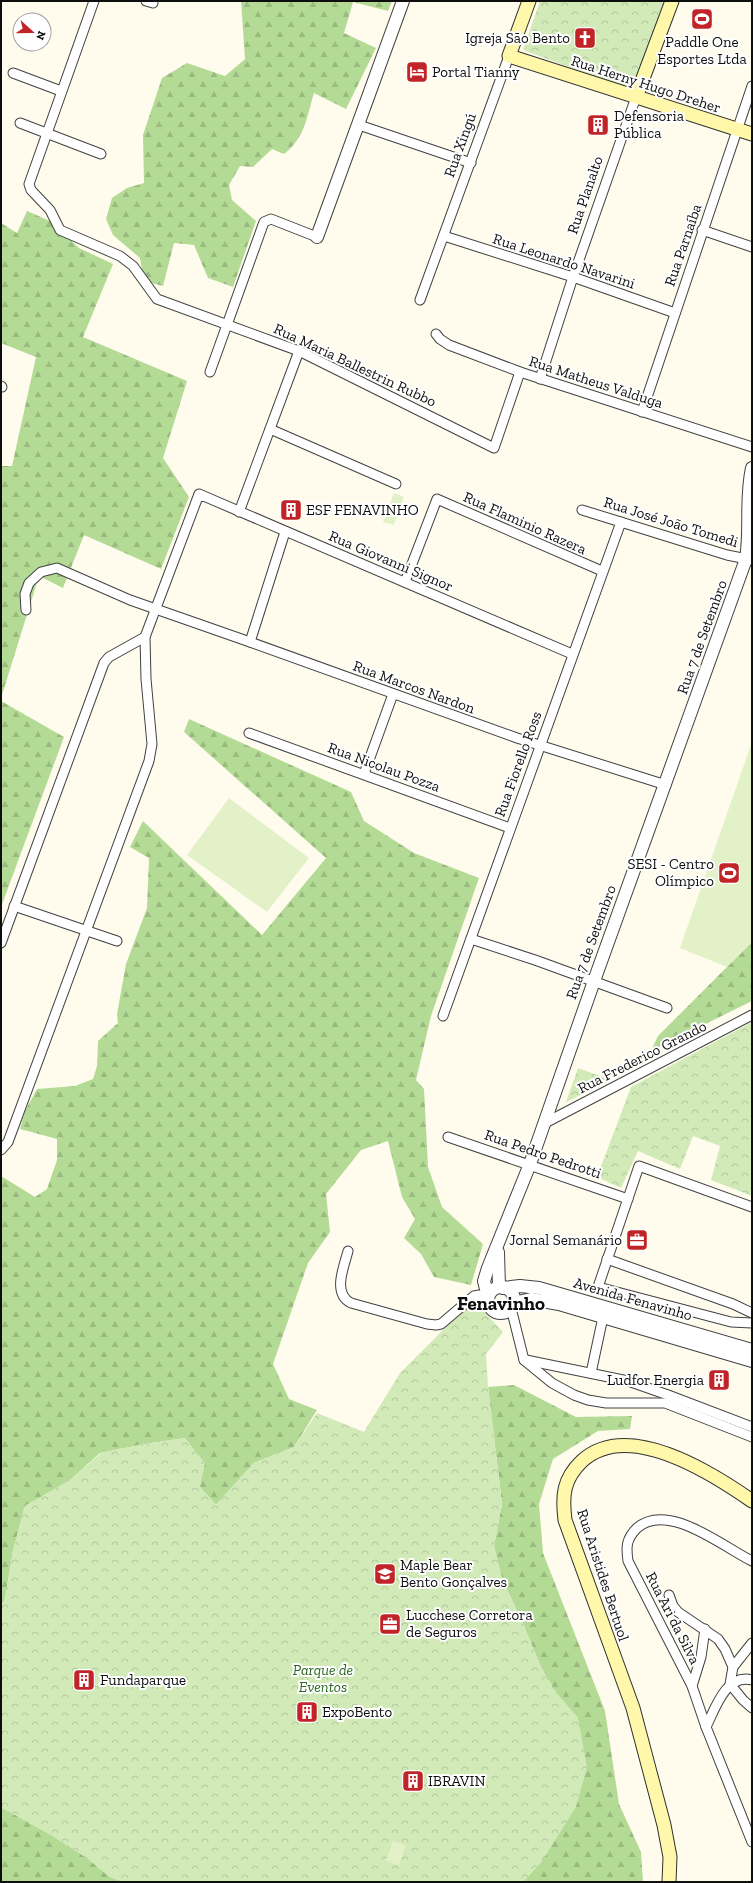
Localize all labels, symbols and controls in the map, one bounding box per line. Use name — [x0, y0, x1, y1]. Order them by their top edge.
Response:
sports icon: Paddle One Esportes Ltda — [689, 6, 715, 32]
north arrow — [12, 12, 52, 52]
church icon: Igreja São Bento — [572, 25, 598, 51]
text: N — [33, 29, 48, 42]
place label: Igreja São Bento — [465, 29, 570, 47]
place label: Paddle One Esportes Ltda — [657, 33, 747, 68]
street label: Rua Herny Hugo Dreher — [569, 51, 723, 117]
hotel icon: Portal Tianny — [404, 59, 430, 85]
place label: Portal Tianny — [432, 63, 520, 81]
place label: Defensoria Pública — [614, 107, 684, 142]
street label: Rua Xingú — [440, 110, 480, 180]
building icon: Defensoria Pública — [585, 112, 611, 138]
street label: Rua Planalto — [563, 153, 607, 236]
street label: Rua Parnaíba — [661, 202, 705, 288]
street label: Rua Leonardo Navarini — [491, 229, 637, 293]
street label: Rua Maria Ballestrin Rubbo — [271, 319, 439, 411]
street label: Rua Matheus Valduga — [527, 352, 665, 412]
street label: Rua Flaminio Razera — [461, 488, 589, 558]
street label: Rua José João Tomedi — [602, 493, 740, 551]
building icon: ESF FENAVINHO — [278, 497, 304, 523]
place label: ESF FENAVINHO — [306, 501, 419, 519]
street label: Rua Giovanni Signor — [326, 527, 456, 595]
street label: Rua 7 de Setembro — [673, 577, 731, 697]
street label: Rua Marcos Nardon — [351, 657, 478, 718]
street label: Rua Fiorello Ross — [491, 709, 545, 819]
street label: Rua Nicolau Pozza — [325, 738, 443, 796]
place label: SESI - Centro Olímpico — [627, 855, 714, 890]
sports icon: SESI - Centro Olímpico — [716, 860, 742, 886]
street label: Rua 7 de Setembro — [562, 882, 620, 1002]
street label: Rua Frederico Grando — [575, 1017, 710, 1097]
street label: Rua Pedro Pedrotti — [482, 1126, 604, 1182]
office icon: Jornal Semanário — [624, 1227, 650, 1253]
place label: Jornal Semanário — [509, 1231, 622, 1249]
street label: Avenida Fenavinho — [572, 1273, 695, 1325]
district label: Fenavinho — [457, 1292, 545, 1315]
building icon: Ludfor Energia — [706, 1367, 732, 1393]
place label: Ludfor Energia — [607, 1371, 704, 1389]
street label: Rua Aristides Bertuol — [573, 1507, 633, 1643]
place label: Maple Bear Bento Gonçalves — [400, 1556, 507, 1591]
school or university icon: Maple Bear Bento Gonçalves — [372, 1561, 398, 1587]
street label: Rua Ari da Silva — [642, 1569, 704, 1667]
place label: Lucchese Corretora de Seguros — [406, 1606, 533, 1641]
office icon: Lucchese Corretora de Seguros — [377, 1611, 403, 1637]
park label: Parque de Eventos — [293, 1661, 353, 1696]
building icon: Fundaparque — [71, 1667, 97, 1693]
place label: Fundaparque — [100, 1671, 186, 1689]
building icon: ExpoBento — [294, 1699, 320, 1725]
place label: ExpoBento — [322, 1703, 392, 1721]
building icon: IBRAVIN — [400, 1768, 426, 1794]
place label: IBRAVIN — [428, 1772, 485, 1790]

